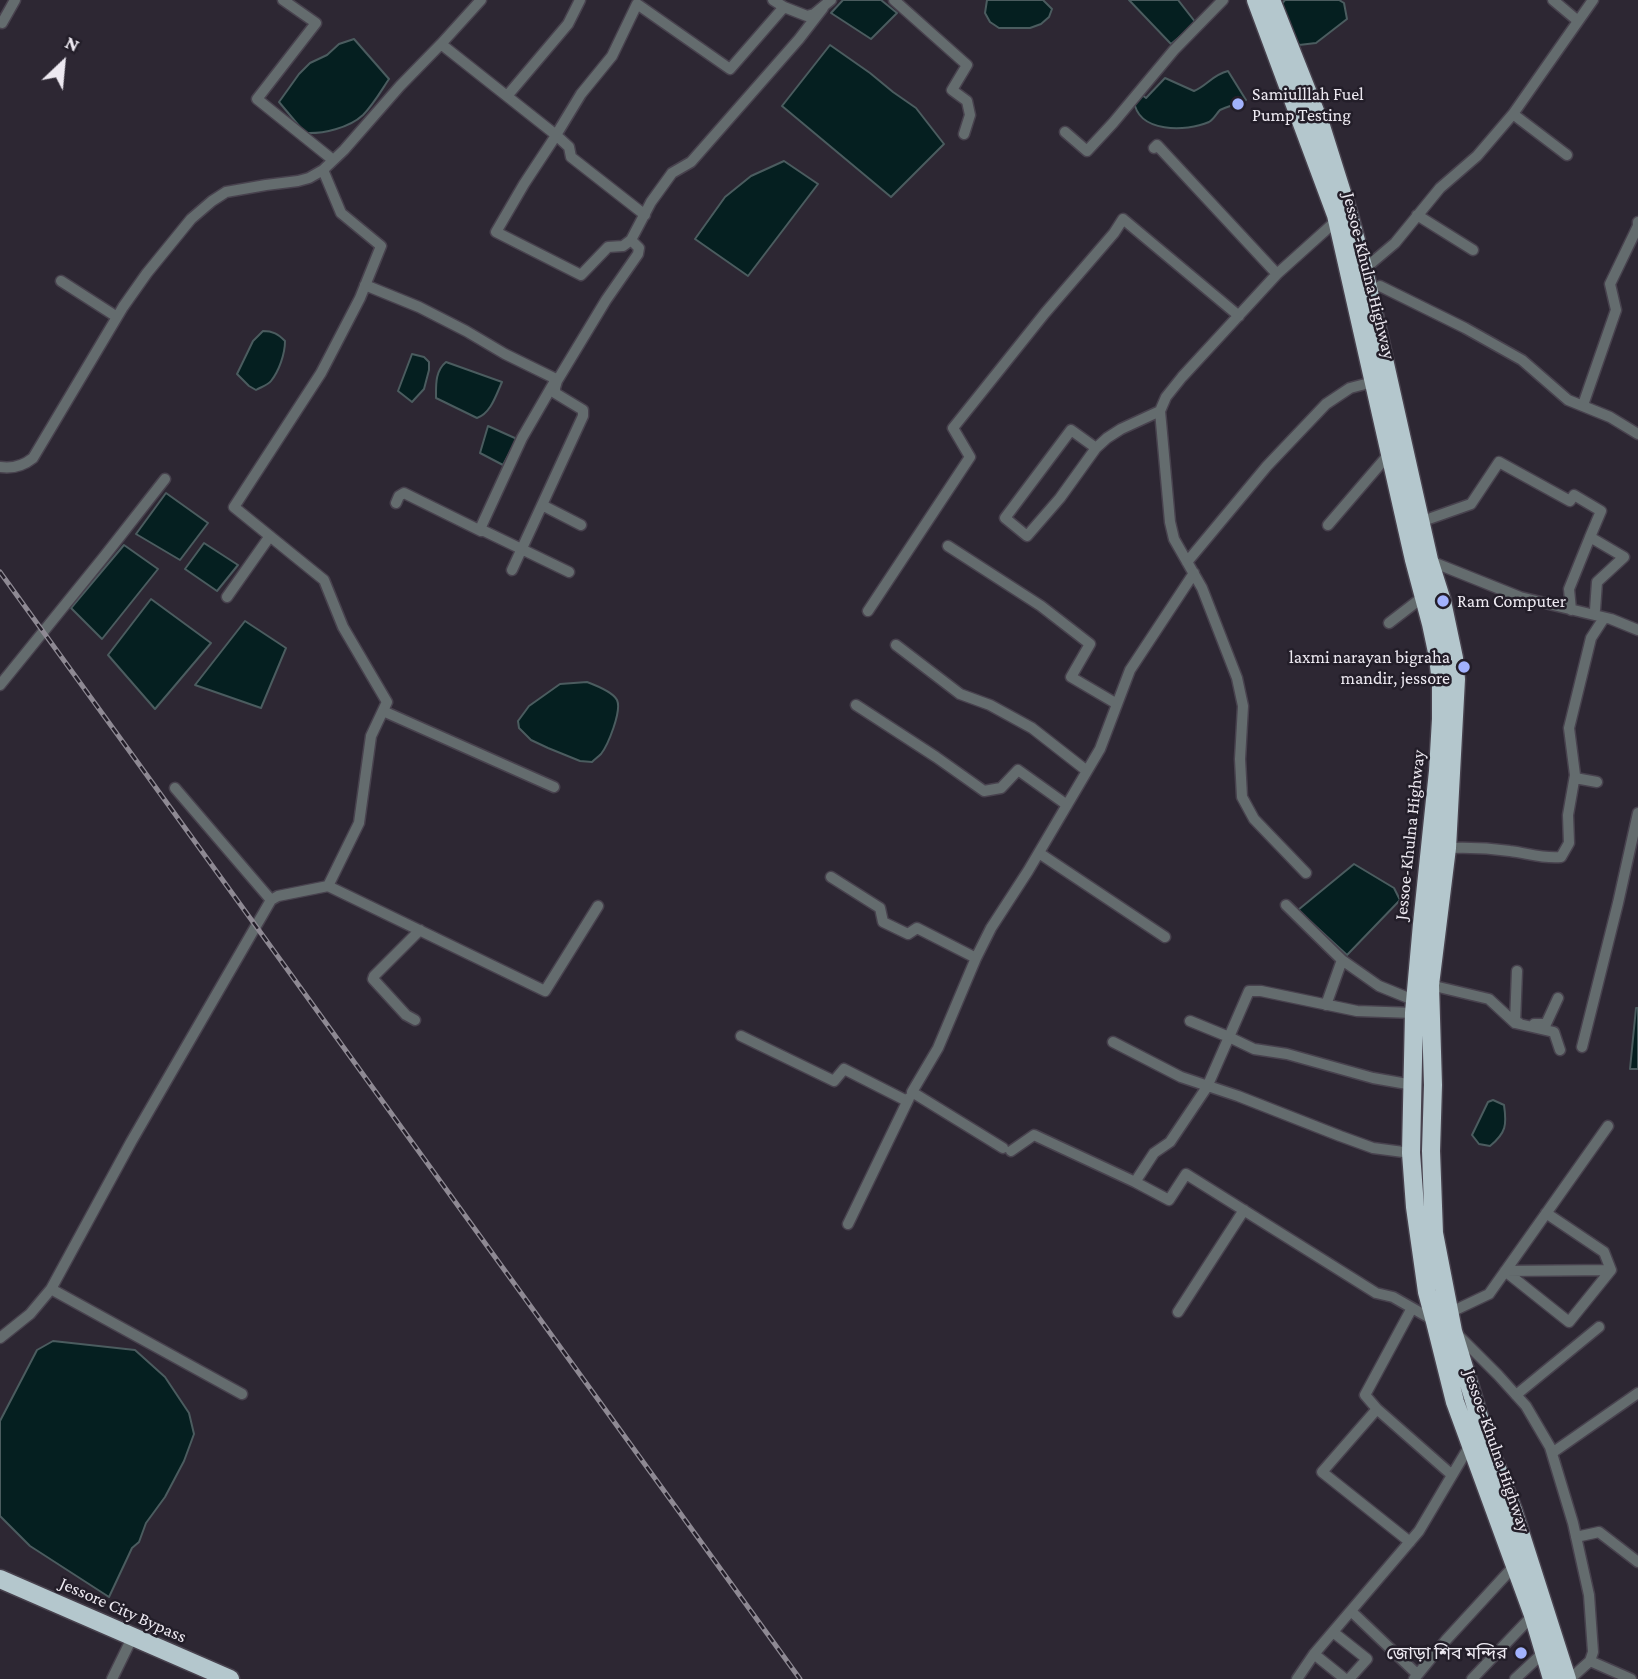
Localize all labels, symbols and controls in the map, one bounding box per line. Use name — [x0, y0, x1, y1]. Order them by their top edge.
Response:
north arrow — [28, 28, 98, 98]
text: N — [62, 31, 83, 56]
place label: Samiulllah Fuel Pump Testing — [1252, 83, 1364, 126]
marker: Samiulllah Fuel Pump Testing — [1230, 96, 1246, 112]
street label: Jessoe-Khulna Highway — [1338, 190, 1400, 362]
place label: Ram Computer — [1457, 590, 1566, 612]
marker: Ram Computer — [1435, 593, 1451, 609]
place label: laxmi narayan bigraha mandir, jessore — [1289, 646, 1450, 688]
marker: laxmi narayan bigraha mandir, jessore — [1456, 659, 1472, 675]
street label: Jessoe-Khulna Highway — [1390, 749, 1430, 921]
street label: Jessoe-Khulna Highway — [1459, 1367, 1535, 1535]
street label: Jessore City Bypass — [56, 1572, 190, 1648]
place label: জোড়া শিব মন্দির — [1386, 1642, 1507, 1664]
marker: জোড়া শিব মন্দির — [1513, 1645, 1529, 1661]

